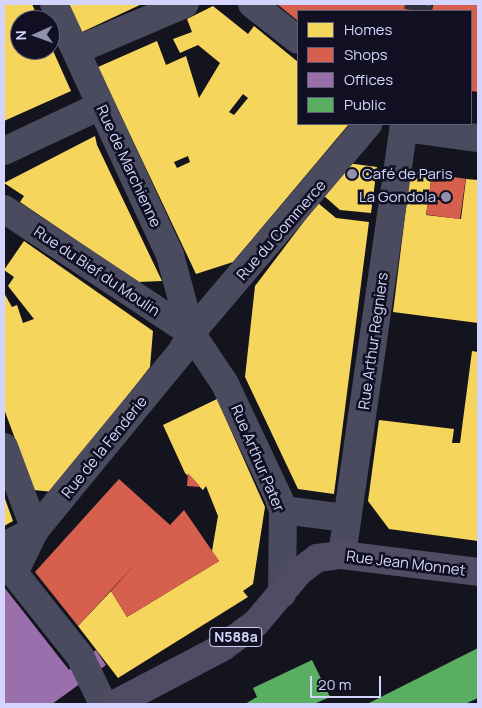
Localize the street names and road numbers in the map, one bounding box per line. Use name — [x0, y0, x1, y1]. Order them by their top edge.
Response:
street label: Rue de Marchienne — [93, 102, 165, 230]
street label: Rue du Commerce — [233, 176, 329, 284]
street label: Rue du Bief du Moulin — [31, 222, 163, 320]
street label: Rue Arthur Regniers — [354, 271, 392, 411]
street label: Rue de la Fenderie — [57, 392, 151, 502]
street label: Rue Arthur Pater — [227, 402, 289, 514]
street label: Rue Jean Monnet — [345, 547, 467, 579]
road number: N588a — [208, 626, 264, 649]

